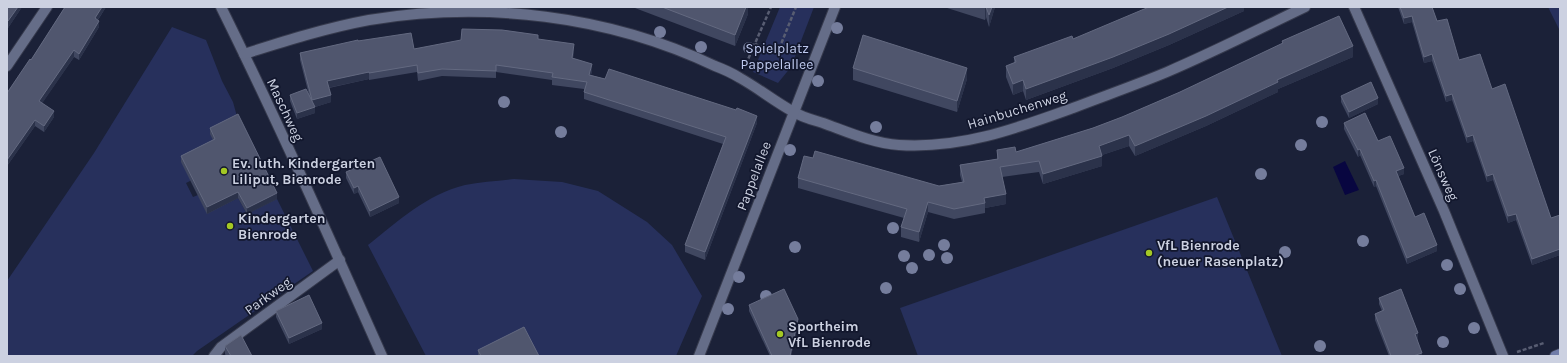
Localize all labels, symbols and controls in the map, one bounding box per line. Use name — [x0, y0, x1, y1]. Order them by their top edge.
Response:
park label: Spielplatz Pappelallee — [741, 40, 813, 73]
street label: Maschweg — [263, 76, 307, 144]
street label: Hainbuchenweg — [965, 87, 1069, 133]
street label: Pappelallee — [733, 139, 775, 213]
street label: Lönsweg — [1424, 146, 1462, 204]
place label: Ev. luth. Kindergarten Liliput, Bienrode — [232, 155, 375, 188]
marker: Ev. luth. Kindergarten Liliput, Bienrode — [219, 166, 229, 176]
place label: Kindergarten Bienrode — [238, 210, 325, 243]
marker: Kindergarten Bienrode — [225, 221, 235, 231]
place label: VfL Bienrode (neuer Rasenplatz) — [1157, 237, 1284, 270]
marker: VfL Bienrode (neuer Rasenplatz) — [1144, 248, 1154, 258]
street label: Parkweg — [241, 273, 295, 319]
place label: Sportheim VfL Bienrode — [788, 318, 871, 351]
marker: Sportheim VfL Bienrode — [775, 329, 785, 339]

